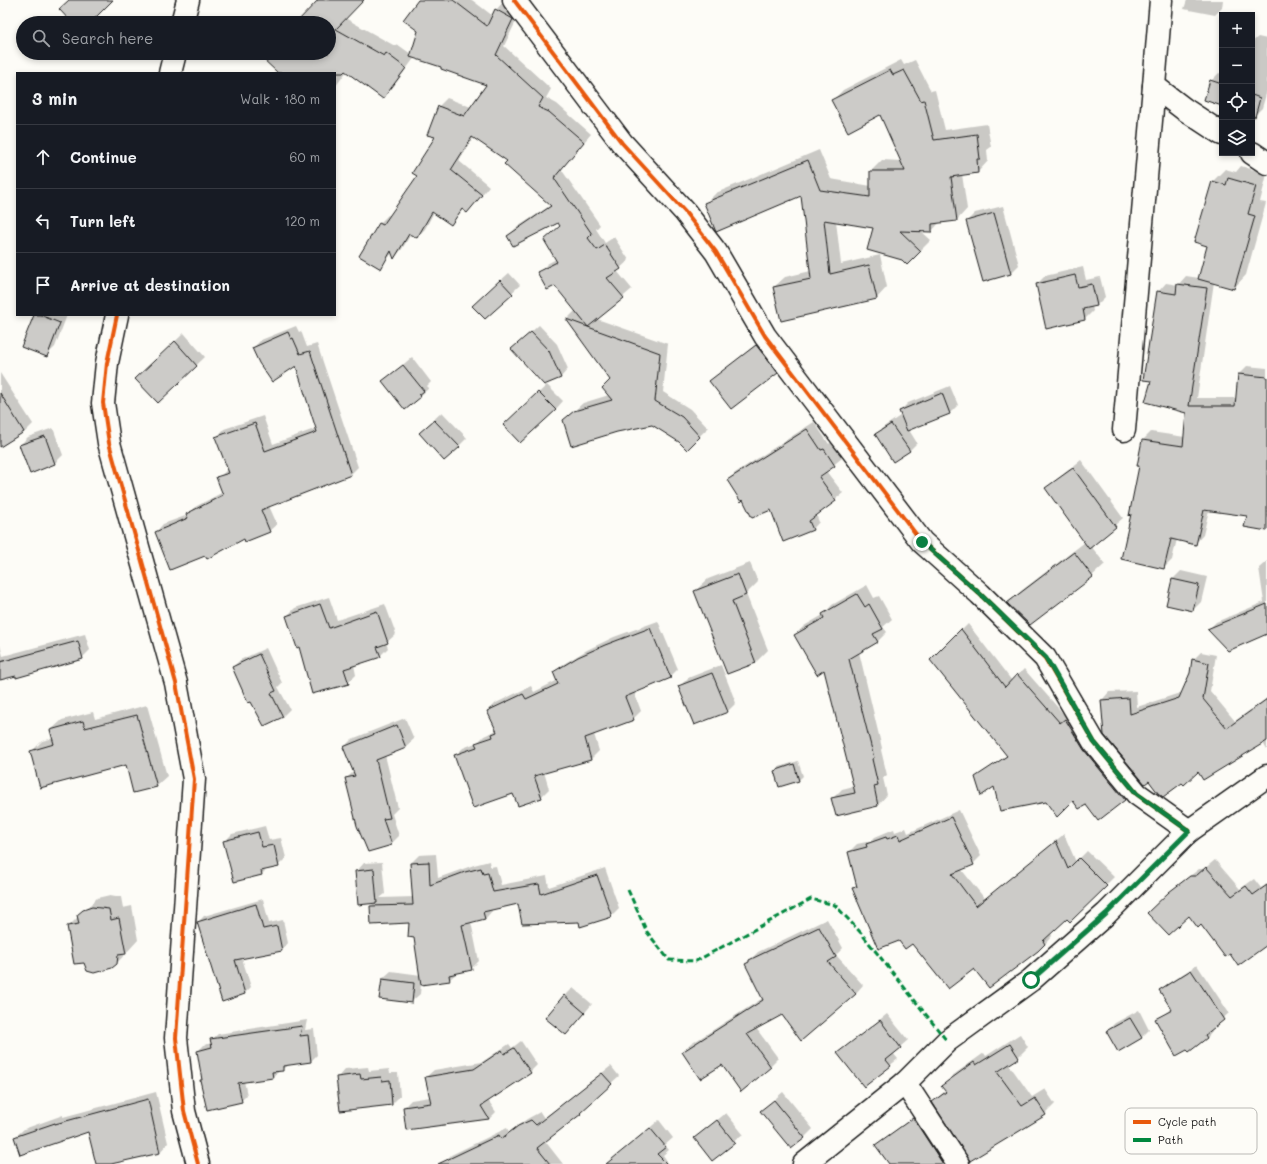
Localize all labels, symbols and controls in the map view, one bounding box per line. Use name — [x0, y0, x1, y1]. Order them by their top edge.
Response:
map controls — [1219, 12, 1255, 156]
button: + — [1219, 12, 1255, 48]
search box — [16, 16, 336, 60]
icon: search — [30, 27, 52, 49]
text: Search here — [62, 28, 153, 48]
button: − — [1219, 48, 1255, 84]
button: locate — [1219, 84, 1255, 120]
text: 3 min — [32, 87, 77, 109]
text: Walk · 180 m — [240, 90, 320, 107]
button: layers — [1219, 120, 1255, 156]
icon: ahead — [32, 146, 54, 168]
text: Continue — [70, 147, 137, 167]
text: 60 m — [290, 148, 320, 165]
icon: left — [32, 210, 54, 232]
text: Turn left — [70, 211, 135, 231]
text: 120 m — [284, 212, 320, 229]
icon: arrive — [32, 274, 54, 296]
text: Arrive at destination — [70, 275, 230, 295]
route end — [913, 533, 931, 551]
route start — [1022, 971, 1040, 989]
legend — [1125, 1108, 1257, 1154]
text: Cycle path — [1158, 1114, 1216, 1129]
text: Path — [1158, 1132, 1183, 1147]

